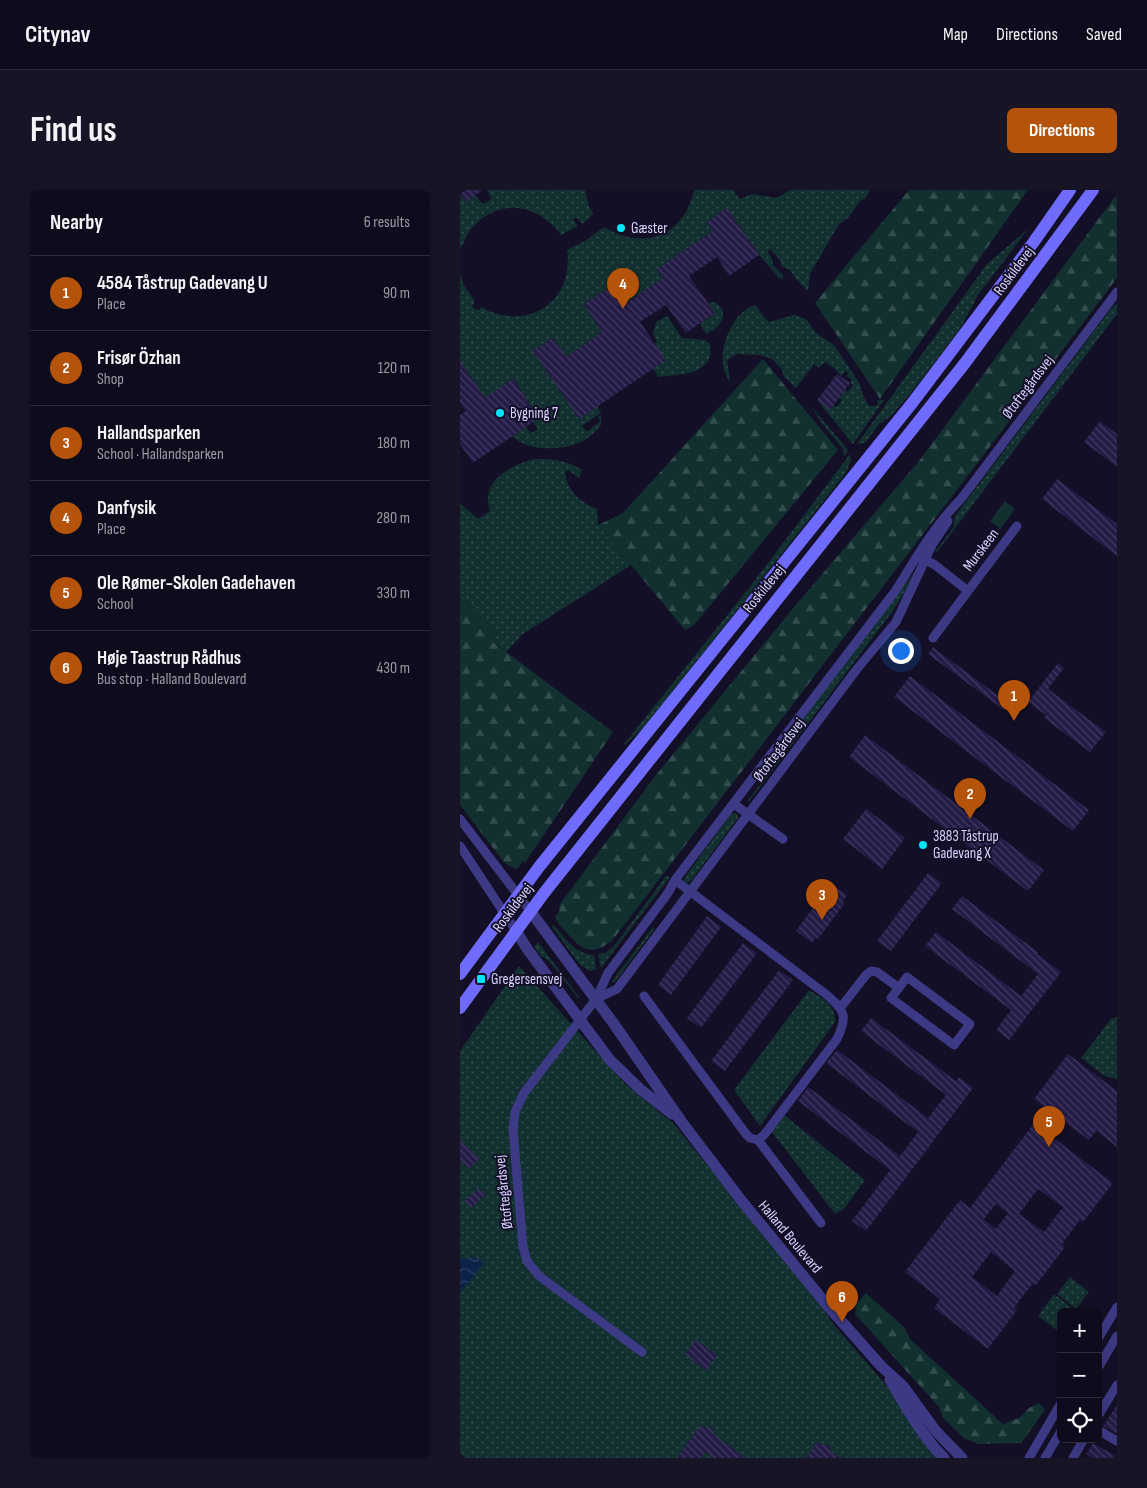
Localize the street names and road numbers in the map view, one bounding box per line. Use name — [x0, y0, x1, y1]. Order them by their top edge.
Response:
street label: Roskildevej — [989, 243, 1039, 299]
street label: Øtoftegårdsvej — [998, 351, 1058, 422]
street label: Murskeen — [959, 525, 1003, 575]
street label: Roskildevej — [739, 561, 789, 617]
street label: Øtoftegårdsvej — [749, 714, 809, 785]
street label: Roskildevej — [488, 880, 538, 936]
street label: Øtoftegårdsvej — [491, 1154, 517, 1230]
street label: Halland Boulevard — [754, 1197, 826, 1277]

